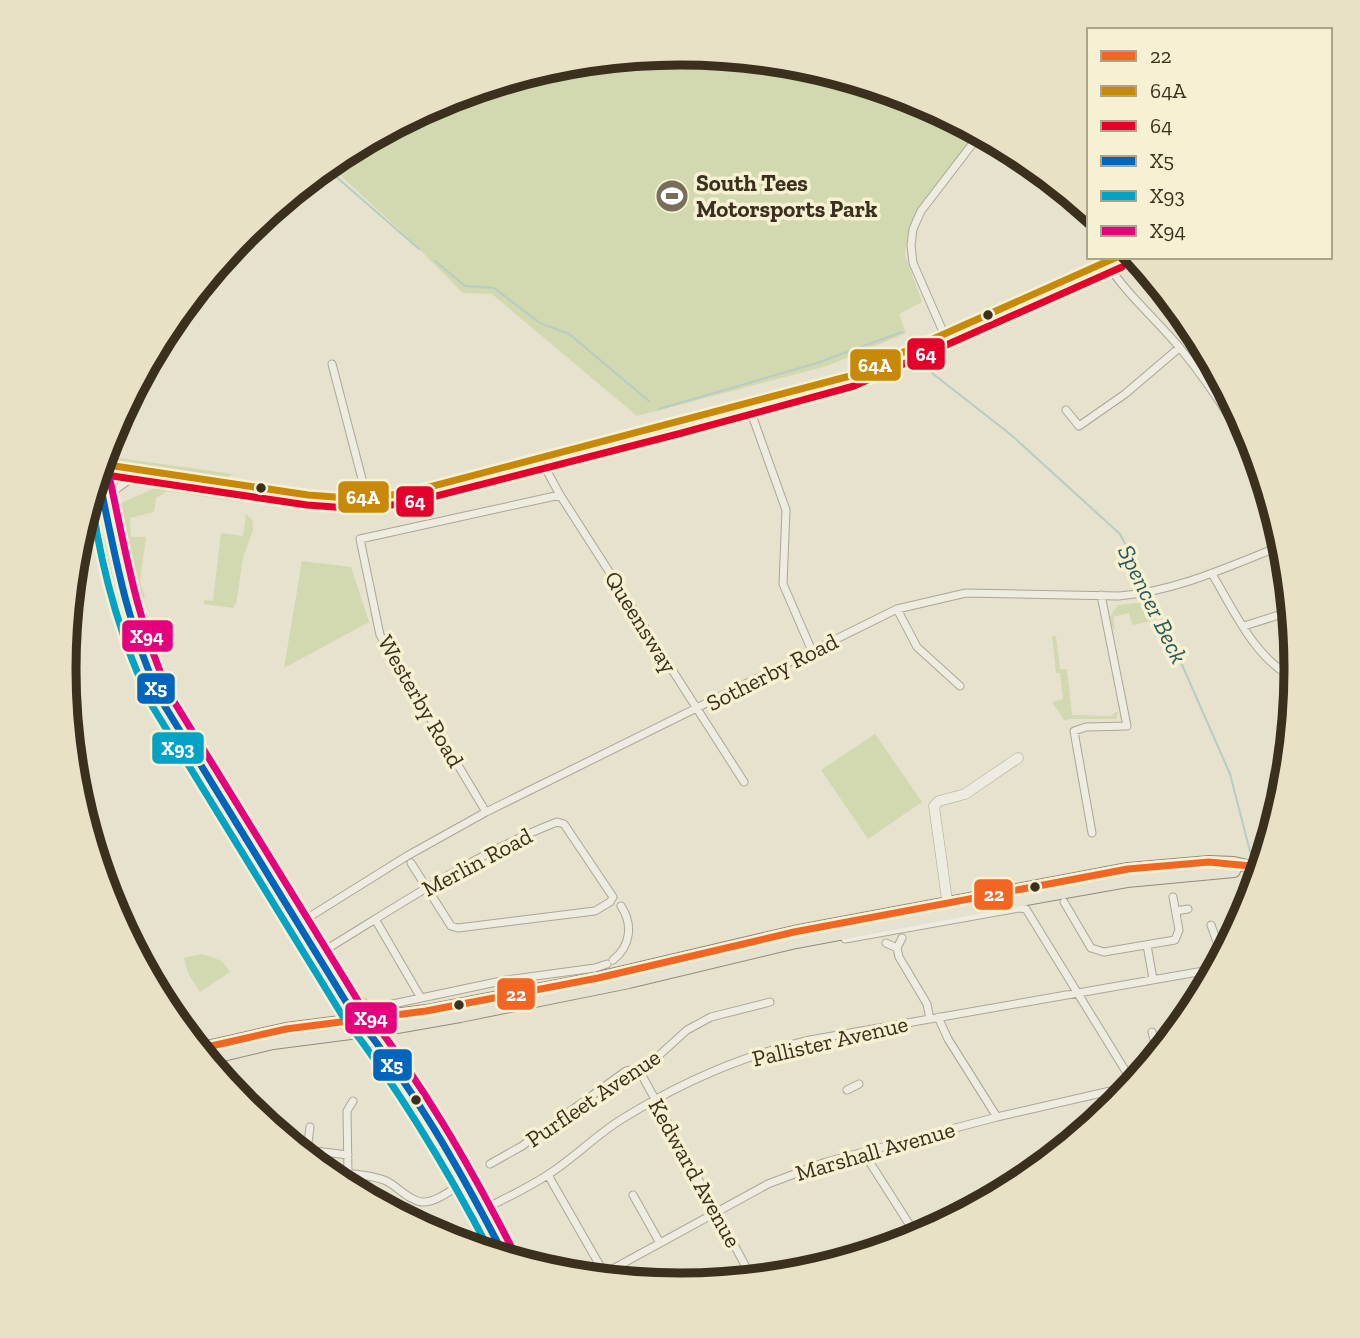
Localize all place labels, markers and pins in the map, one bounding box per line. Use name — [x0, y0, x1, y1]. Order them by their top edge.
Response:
place label: South Tees Motorsports Park — [696, 169, 878, 223]
sports icon: South Tees Motorsports Park — [653, 177, 691, 215]
unlabelled marker — [981, 308, 995, 322]
unlabelled marker — [254, 481, 268, 495]
unlabelled marker — [1028, 880, 1042, 894]
unlabelled marker — [452, 998, 466, 1012]
unlabelled marker — [409, 1093, 423, 1107]

